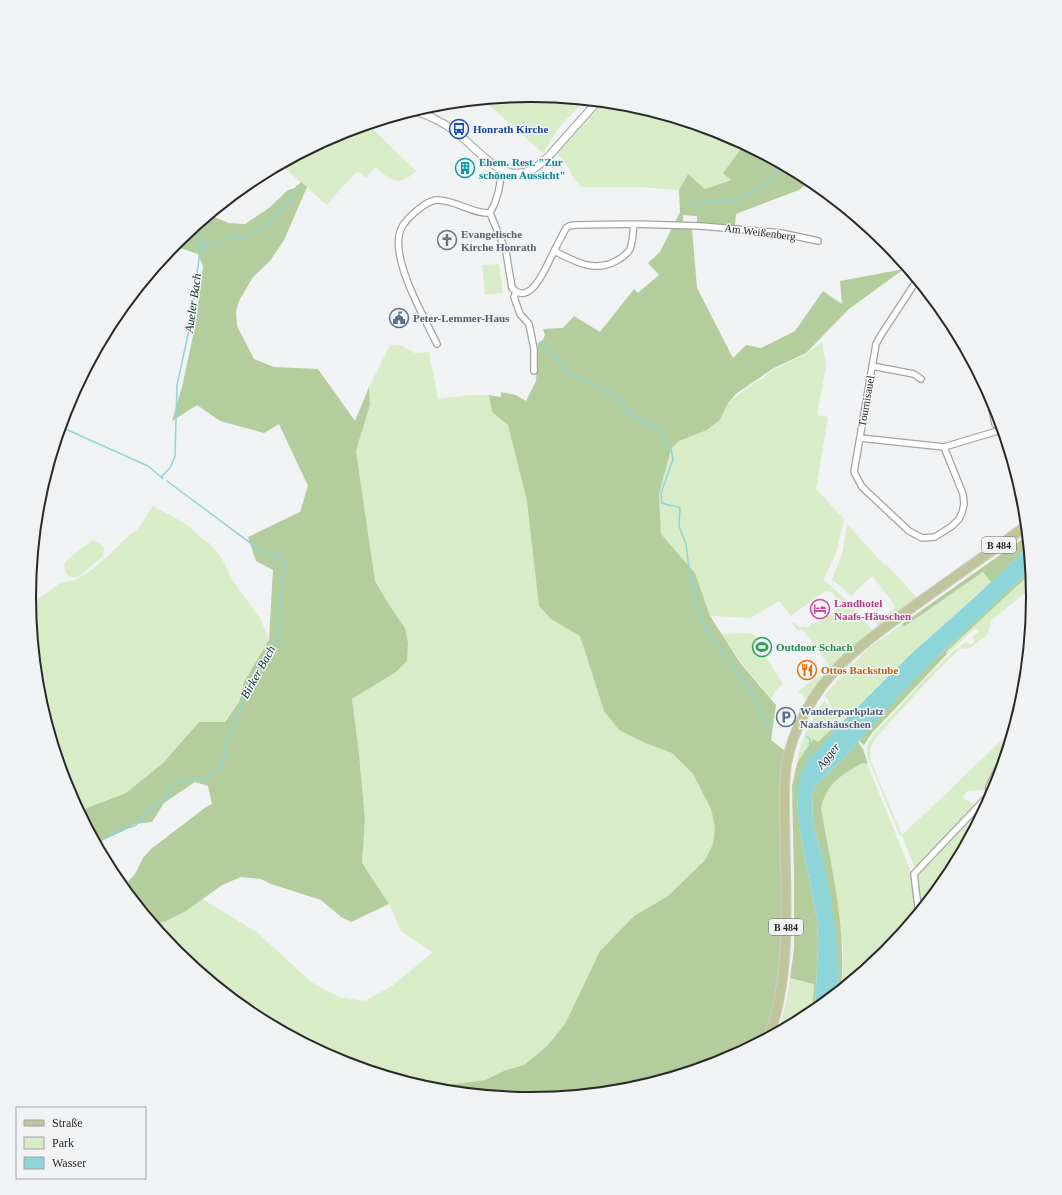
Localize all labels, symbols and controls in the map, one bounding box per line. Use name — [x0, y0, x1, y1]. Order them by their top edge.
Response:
bus stop icon: Honrath Kirche — [448, 118, 470, 140]
place label: Honrath Kirche — [473, 123, 548, 135]
place label: Ehem. Rest. "Zur schönen Aussicht" — [479, 156, 566, 181]
building icon: Ehem. Rest. "Zur schönen Aussicht" — [454, 157, 476, 179]
street label: Am Weißenberg — [724, 222, 797, 242]
place label: Evangelische Kirche Honrath — [461, 228, 536, 253]
church icon: Evangelische Kirche Honrath — [436, 229, 458, 251]
water label: Aueler Bach — [182, 272, 204, 335]
public building icon: Peter-Lemmer-Haus — [388, 307, 410, 329]
place label: Peter-Lemmer-Haus — [413, 312, 510, 324]
street label: Tournisauel — [856, 374, 876, 428]
road number: B 484 — [982, 537, 1016, 553]
place label: Landhotel Naafs-Häuschen — [834, 597, 911, 622]
hotel icon: Landhotel Naafs-Häuschen — [809, 598, 831, 620]
sports icon: Outdoor Schach — [751, 636, 773, 658]
place label: Outdoor Schach — [776, 641, 853, 653]
water label: Birker Bach — [238, 643, 278, 701]
restaurant icon: Ottos Backstube — [796, 659, 818, 681]
place label: Ottos Backstube — [821, 664, 898, 676]
place label: Wanderparkplatz Naafshäuschen — [800, 705, 884, 730]
parking icon: Wanderparkplatz Naafshäuschen — [775, 706, 797, 728]
water label: Agger — [813, 740, 843, 773]
road number: B 484 — [769, 919, 803, 935]
legend — [16, 1107, 146, 1179]
text: Straße — [52, 1116, 83, 1130]
text: Park — [52, 1136, 74, 1150]
text: Wasser — [52, 1156, 86, 1170]

